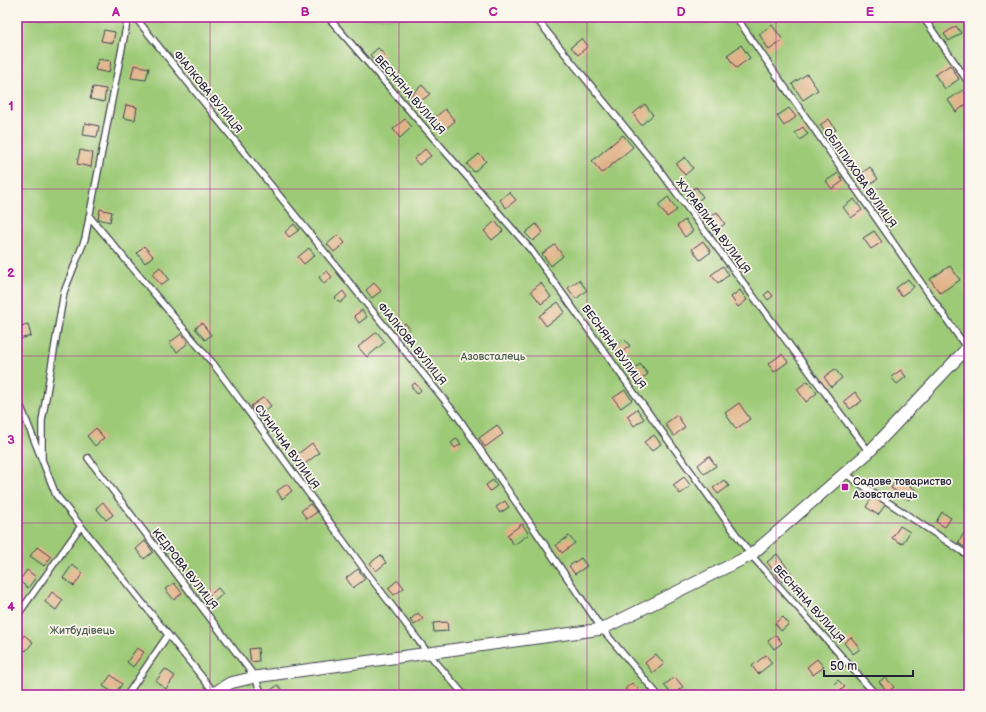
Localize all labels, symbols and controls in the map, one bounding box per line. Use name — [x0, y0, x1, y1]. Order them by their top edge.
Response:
text: A — [111, 4, 120, 20]
text: B — [300, 4, 310, 20]
text: C — [488, 4, 498, 20]
text: D — [676, 4, 686, 20]
text: E — [866, 4, 875, 20]
street label: ФІАЛКОВА ВУЛИЦЯ — [171, 48, 245, 136]
street label: ВЕСНЯНА ВУЛИЦЯ — [372, 53, 448, 137]
text: 1 — [8, 98, 14, 114]
street label: ОБЛІПИХОВА ВУЛИЦЯ — [821, 126, 899, 230]
street label: ЖУРАВЛИНА ВУЛИЦЯ — [673, 176, 753, 276]
text: 2 — [7, 265, 15, 281]
street label: ФІАЛКОВА ВУЛИЦЯ — [375, 300, 449, 388]
street label: ВЕСНЯНА ВУЛИЦЯ — [579, 302, 649, 392]
park label: Азовсталець — [460, 350, 526, 363]
street label: СУНИЧНА ВУЛИЦЯ — [252, 402, 322, 492]
text: 3 — [7, 432, 15, 448]
place label: Садове товариство Азовсталець — [852, 475, 952, 501]
marker: Садове товариство Азовсталець — [840, 482, 850, 492]
street label: КЕДРОВА ВУЛИЦЯ — [149, 526, 221, 612]
street label: ВЕСНЯНА ВУЛИЦЯ — [770, 562, 848, 646]
text: 4 — [7, 599, 15, 615]
park label: Житбудівець — [49, 624, 115, 637]
scale bar — [824, 652, 913, 678]
text: 50 m — [830, 659, 857, 674]

